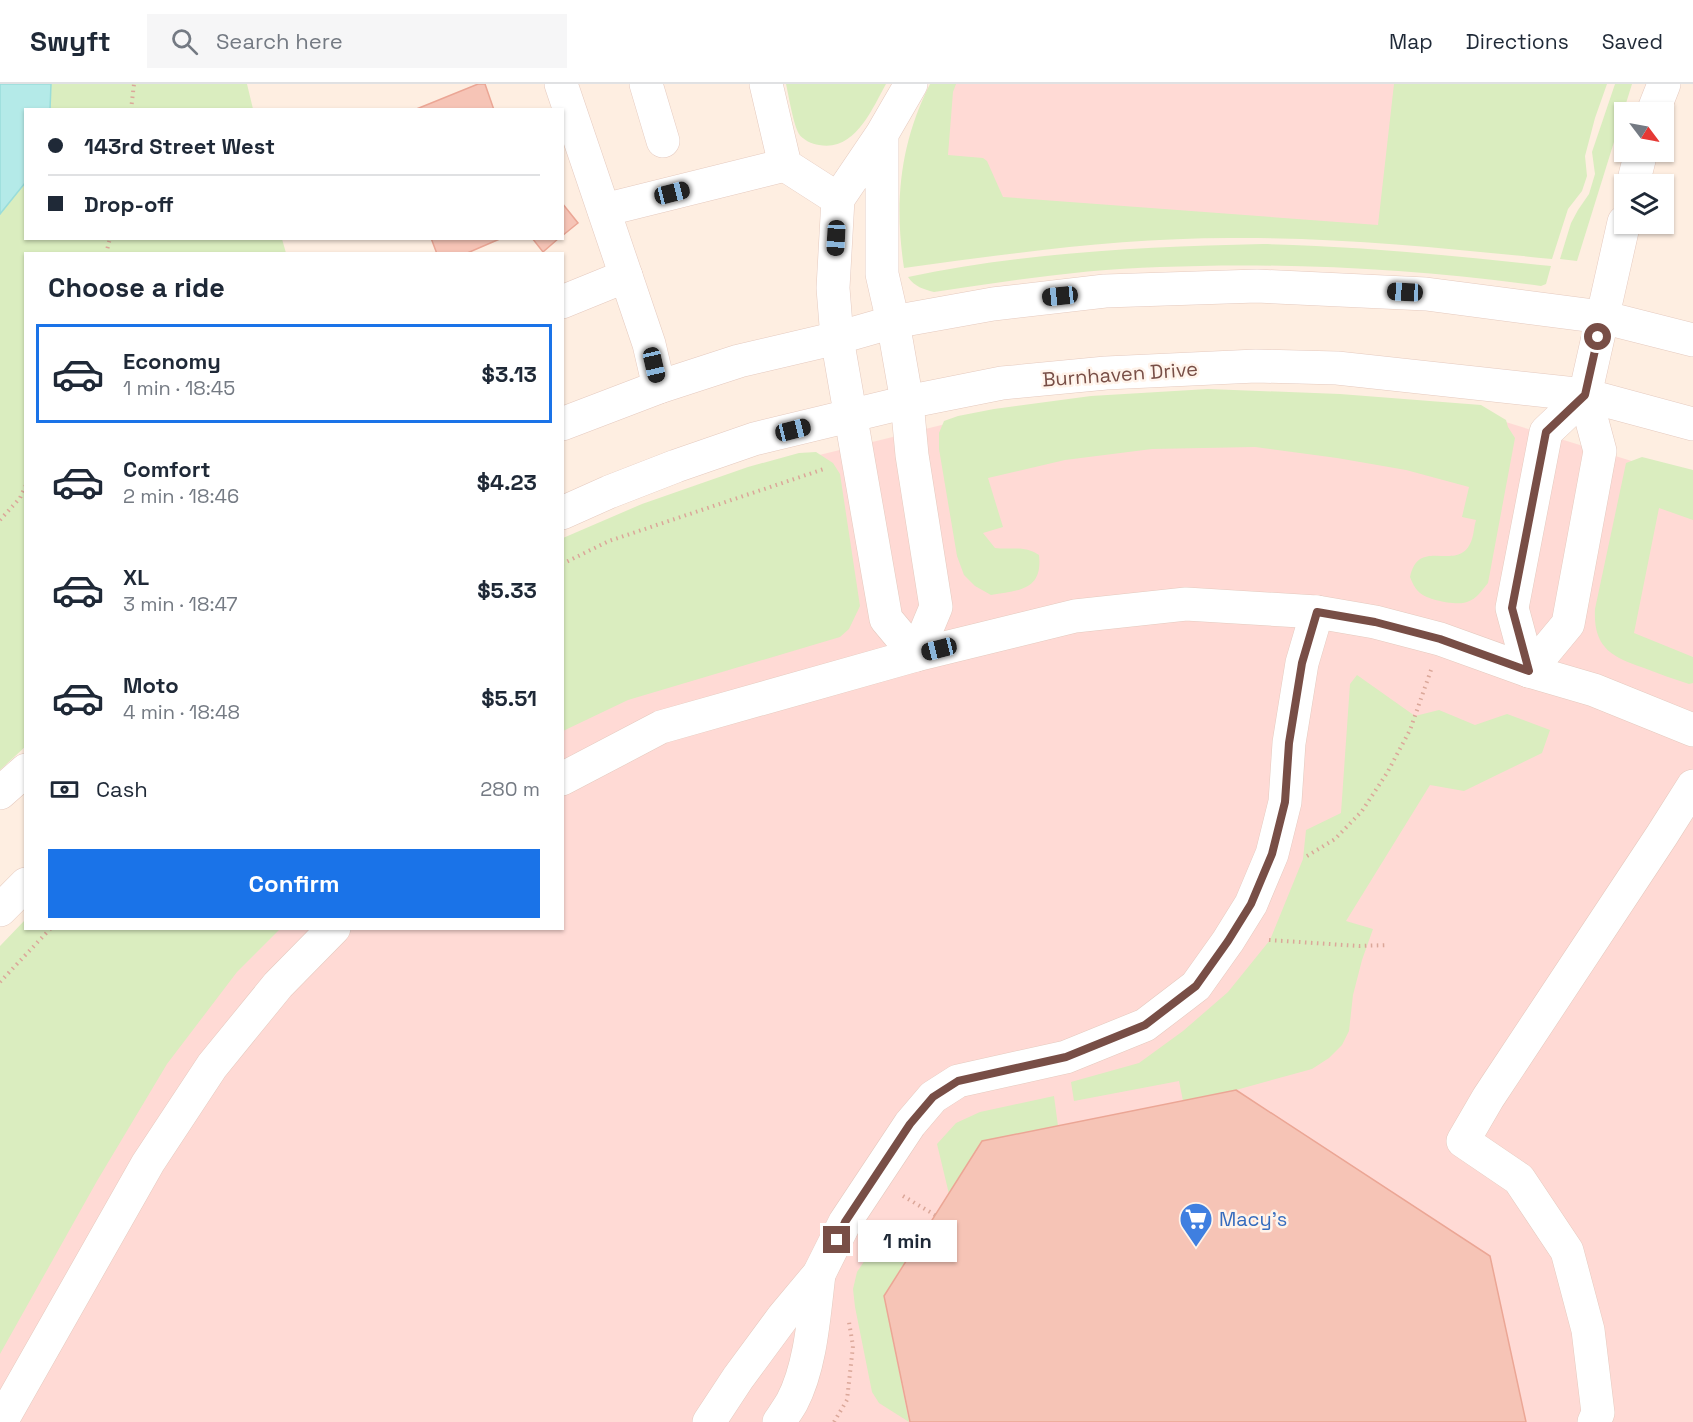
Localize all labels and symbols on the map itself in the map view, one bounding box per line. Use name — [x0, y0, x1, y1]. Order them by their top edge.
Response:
north arrow — [1614, 102, 1674, 162]
car — [652, 180, 692, 206]
car — [826, 220, 846, 256]
car — [1387, 282, 1423, 302]
car — [1041, 285, 1079, 307]
route start — [1584, 323, 1611, 350]
car — [641, 345, 667, 385]
street label: Burnhaven Drive — [1041, 356, 1199, 392]
car — [773, 417, 813, 443]
car — [919, 636, 959, 662]
supermarket icon: Macy's — [1178, 1201, 1214, 1248]
place label: Macy's — [1219, 1206, 1287, 1232]
callout: 1 min — [858, 1219, 957, 1261]
route end — [823, 1226, 850, 1253]

